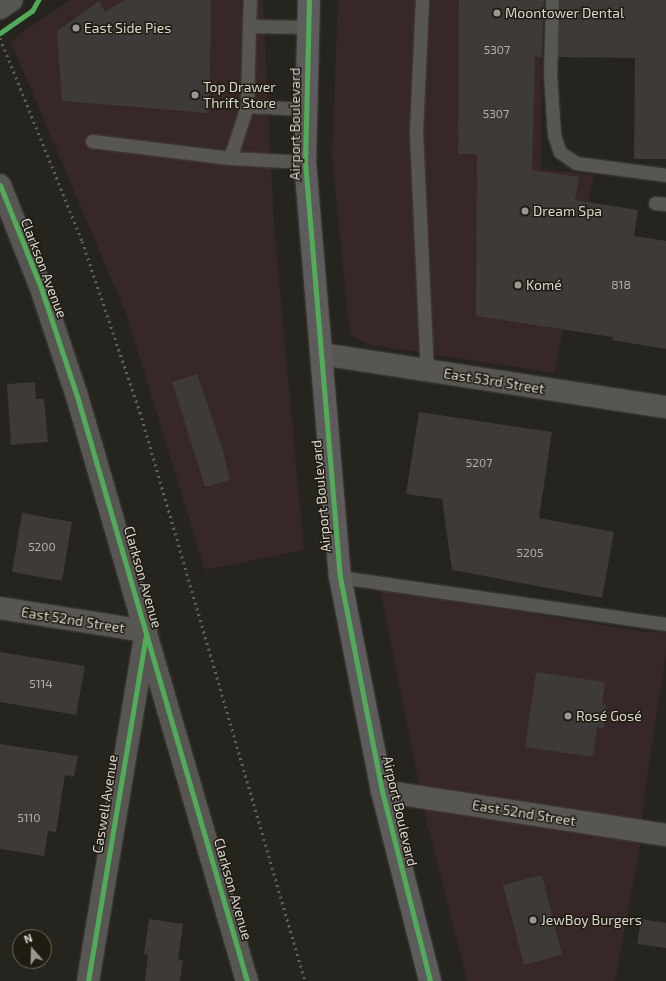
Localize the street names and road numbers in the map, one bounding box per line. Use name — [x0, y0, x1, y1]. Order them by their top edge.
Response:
street label: Airport Boulevard — [287, 68, 303, 180]
street label: Clarkson Avenue — [17, 216, 71, 320]
street label: East 53rd Street — [442, 365, 546, 397]
street label: Airport Boulevard — [308, 439, 334, 553]
street label: Clarkson Avenue — [120, 524, 166, 630]
street label: East 52nd Street — [20, 604, 126, 636]
street label: Caswell Avenue — [89, 753, 121, 855]
street label: Airport Boulevard — [379, 754, 421, 868]
street label: East 52nd Street — [471, 797, 577, 829]
street label: Clarkson Avenue — [210, 836, 256, 942]

